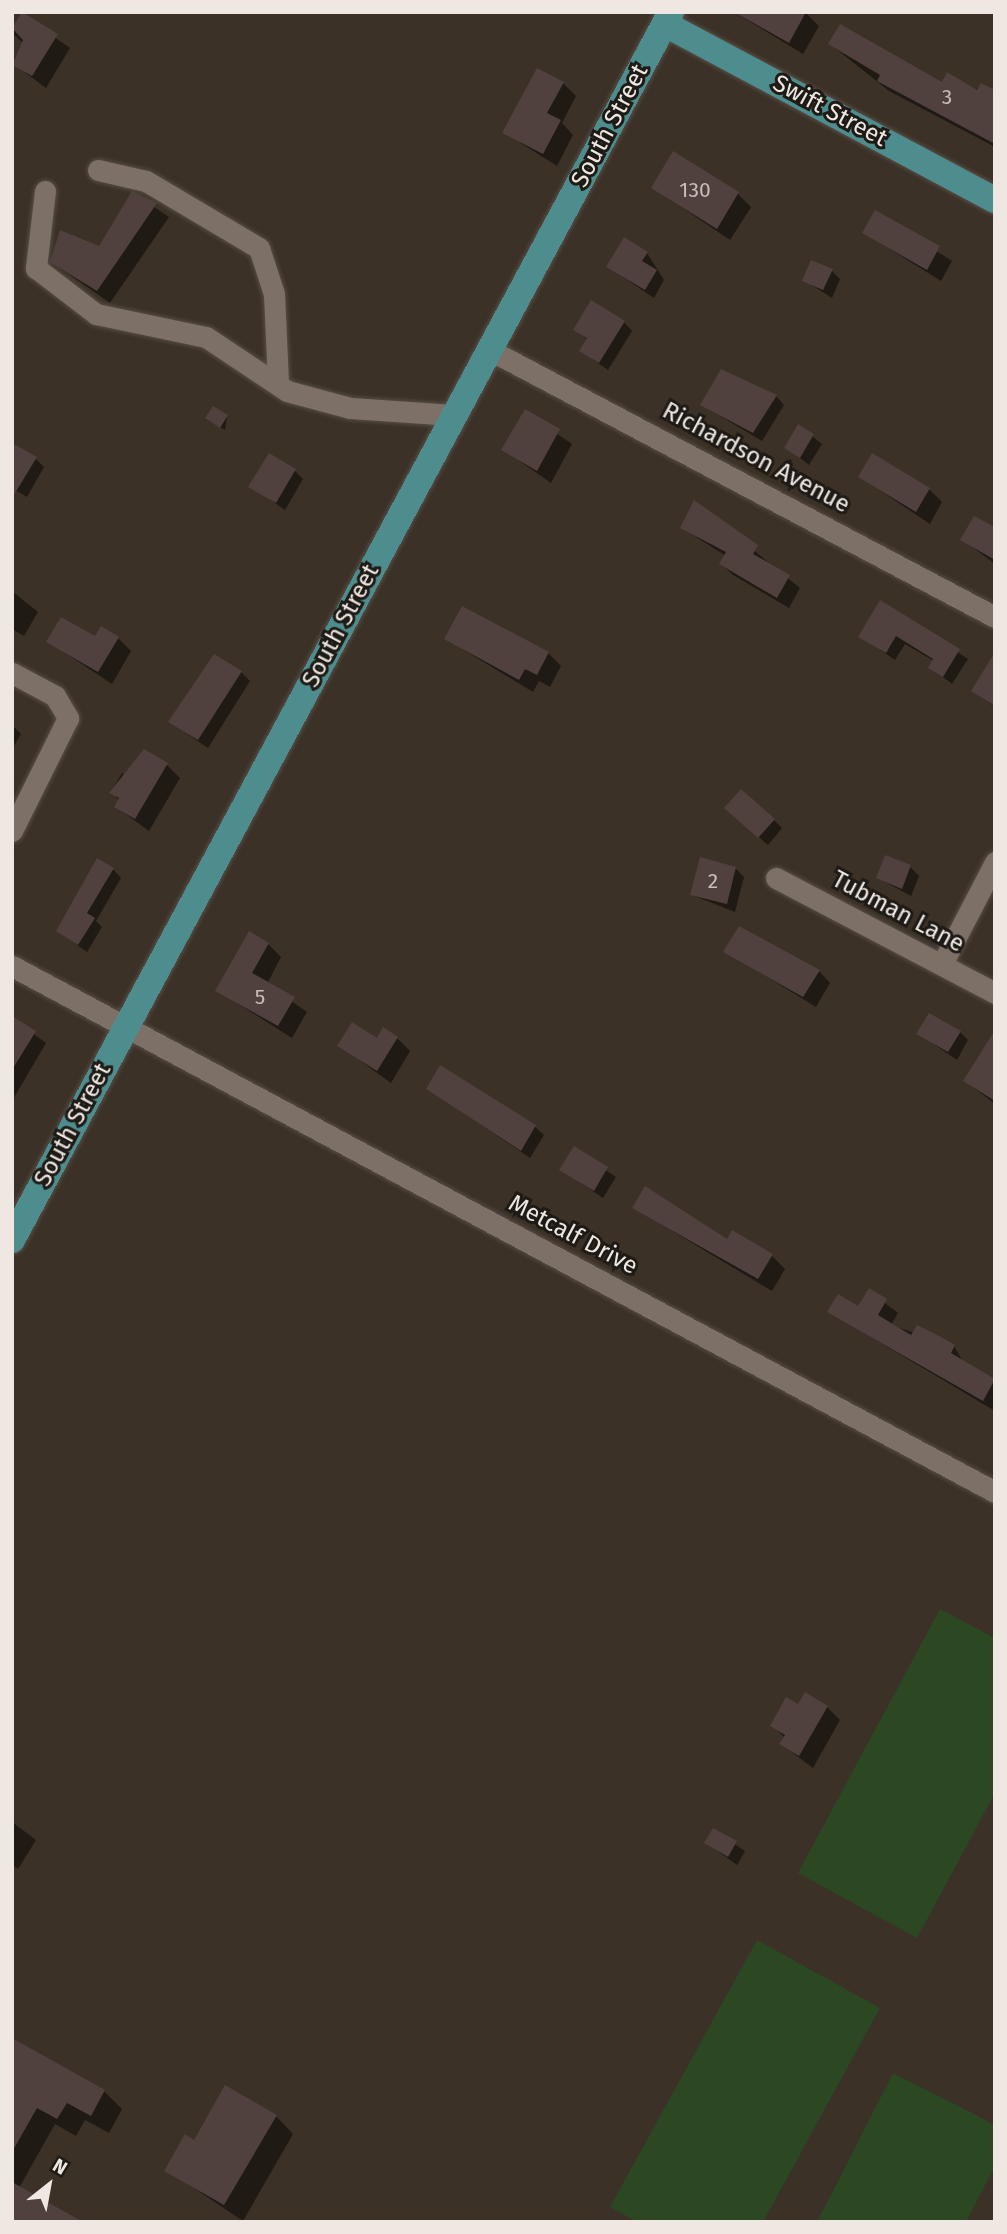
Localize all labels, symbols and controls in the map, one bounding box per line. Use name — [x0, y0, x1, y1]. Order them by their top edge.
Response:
street label: South Street — [566, 60, 654, 192]
street label: Swift Street — [768, 69, 892, 153]
house number: 3 — [942, 84, 952, 110]
house number: 130 — [679, 177, 711, 203]
street label: Richardson Avenue — [657, 396, 855, 520]
street label: South Street — [297, 560, 385, 692]
street label: Tubman Lane — [827, 865, 969, 959]
house number: 2 — [708, 868, 718, 894]
house number: 5 — [255, 984, 265, 1010]
street label: South Street — [29, 1059, 117, 1191]
street label: Metcalf Drive — [504, 1189, 642, 1281]
north arrow — [14, 2150, 84, 2220]
text: N — [49, 2153, 71, 2180]

